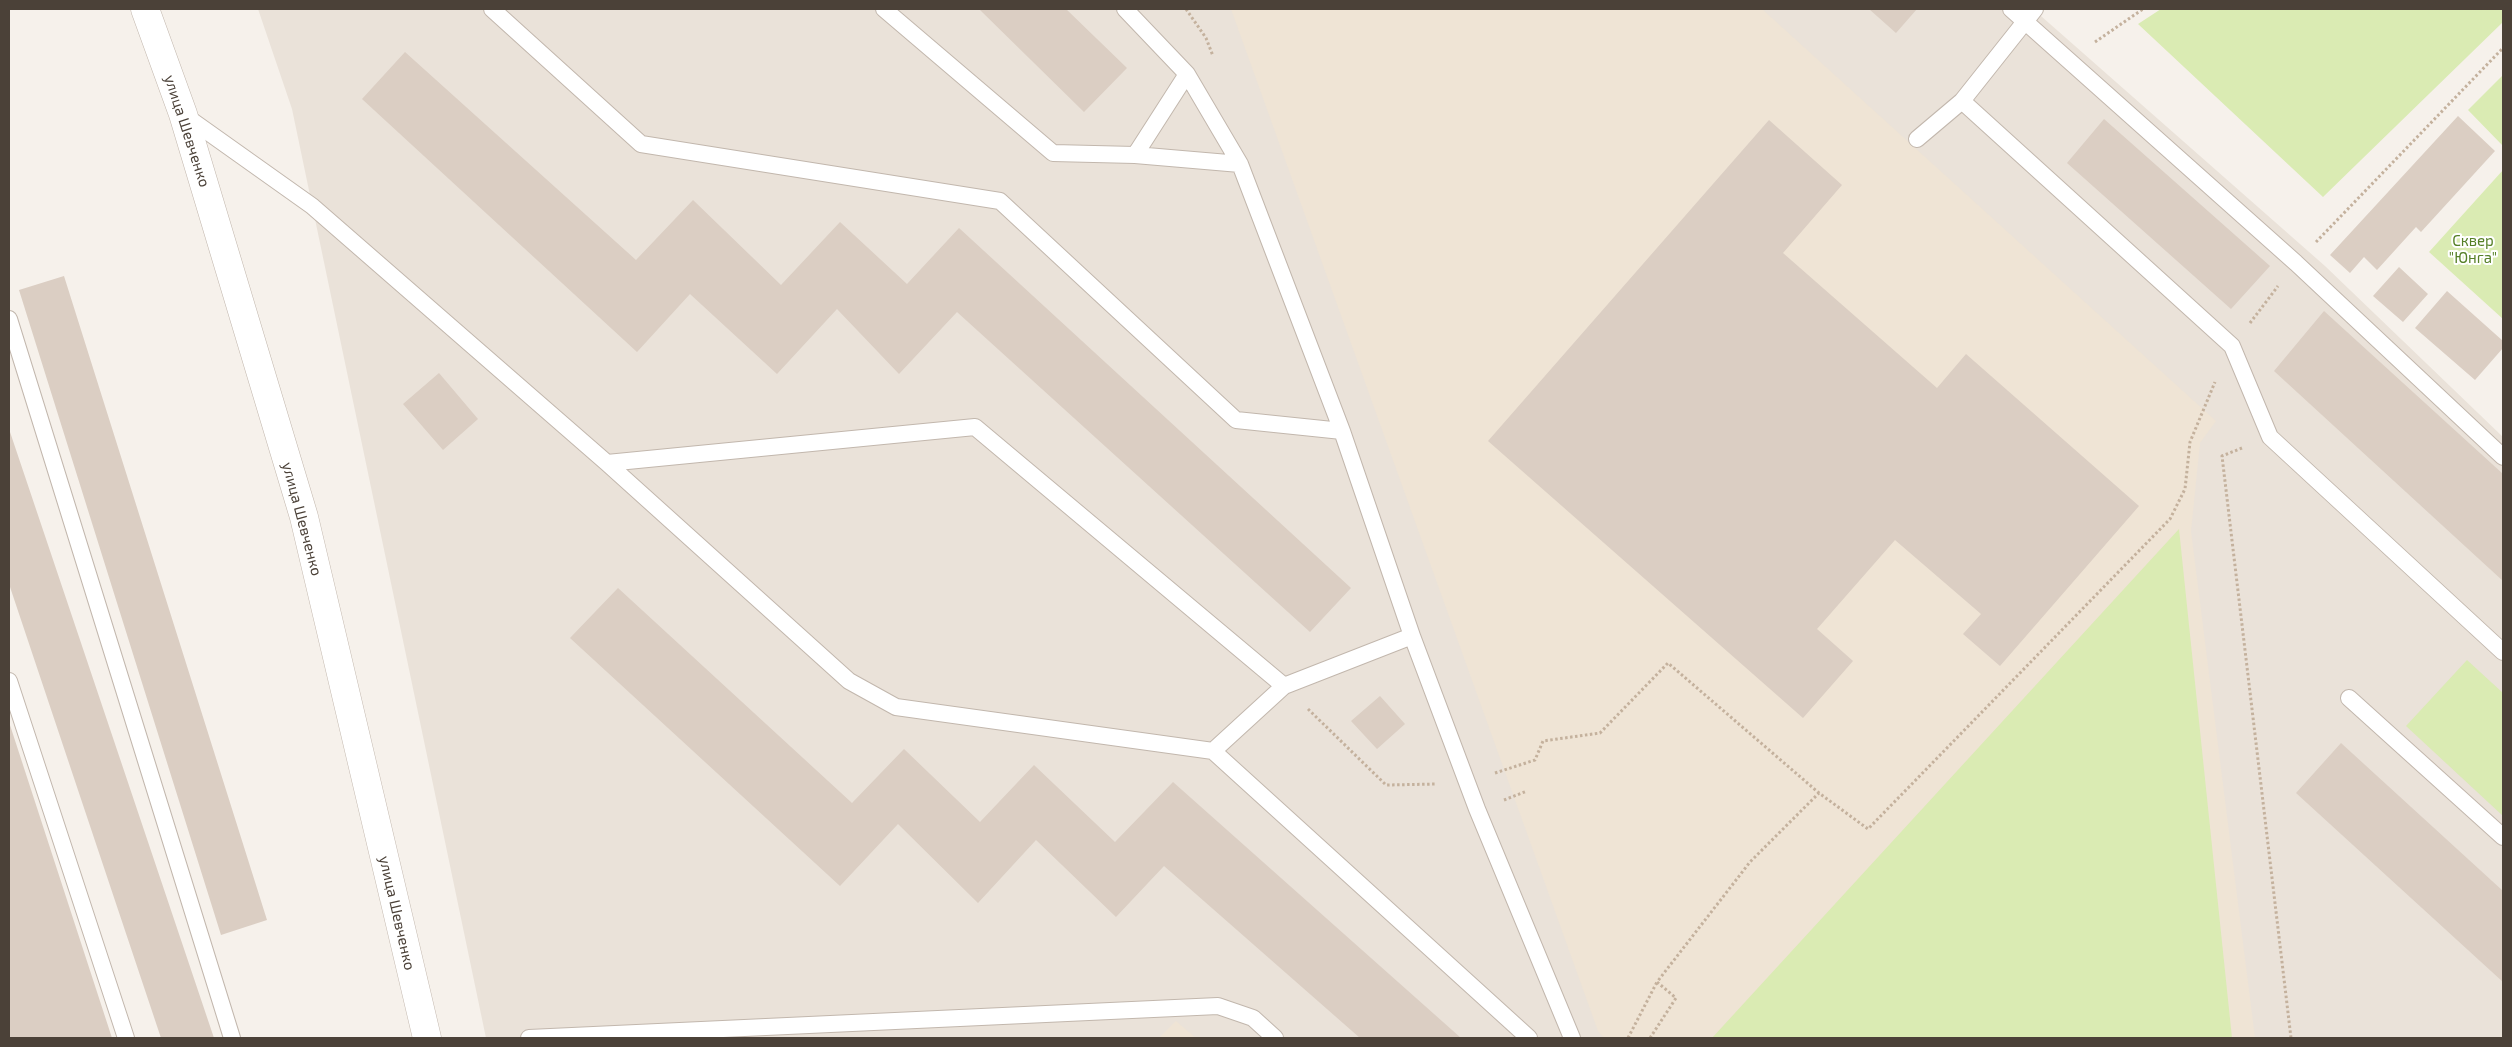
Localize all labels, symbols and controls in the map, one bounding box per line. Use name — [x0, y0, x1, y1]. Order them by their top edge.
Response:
street label: улица Шевченко — [160, 73, 214, 189]
park label: Сквер "Юнга" — [2449, 232, 2497, 267]
street label: улица Шевченко — [278, 460, 326, 578]
street label: улица Шевченко — [375, 854, 419, 972]

